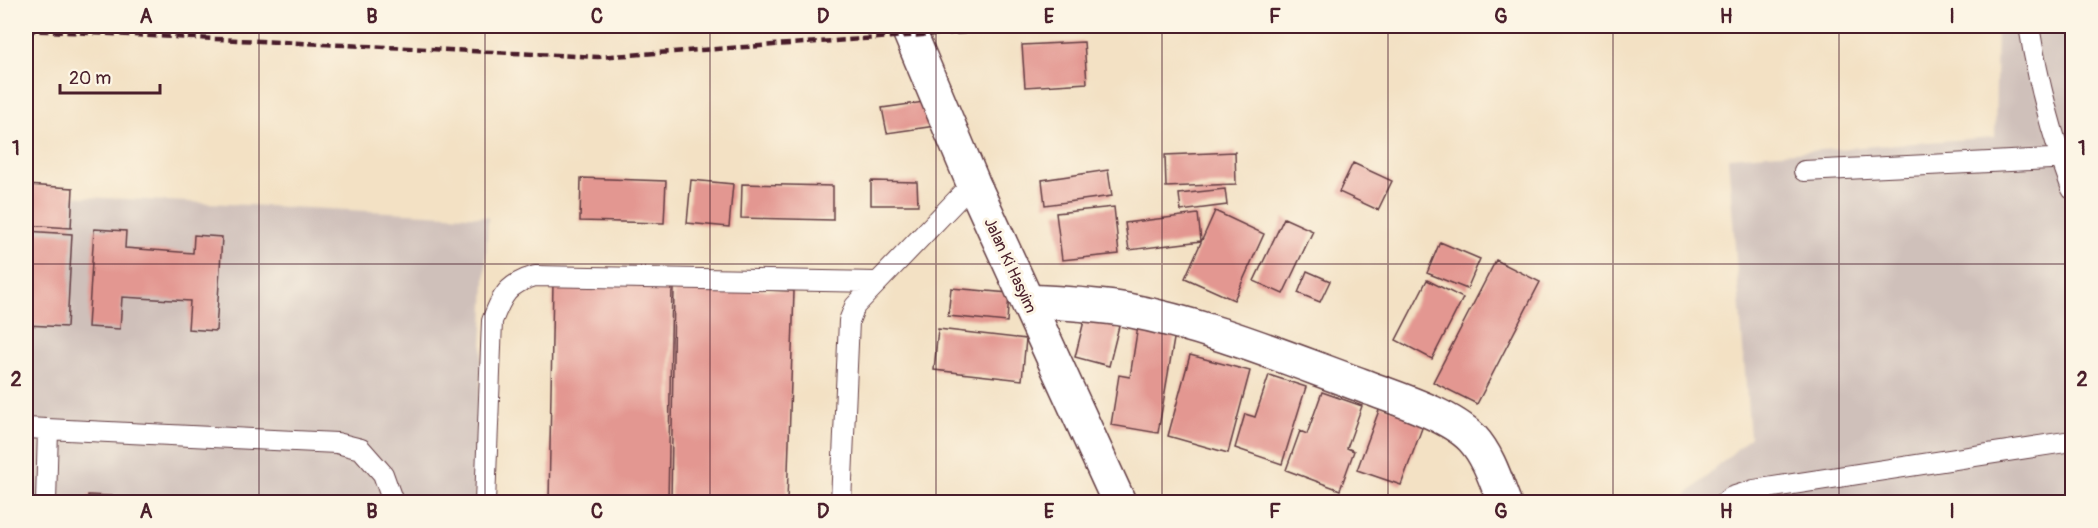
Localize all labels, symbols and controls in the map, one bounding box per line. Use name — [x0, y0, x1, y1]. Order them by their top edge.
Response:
text: A — [140, 4, 153, 29]
text: B — [366, 4, 378, 29]
text: C — [591, 4, 603, 29]
text: D — [817, 4, 830, 29]
text: E — [1044, 4, 1055, 29]
text: F — [1269, 4, 1281, 29]
text: G — [1494, 4, 1508, 29]
text: H — [1720, 4, 1733, 29]
text: I — [1949, 4, 1955, 29]
scale bar — [60, 57, 160, 95]
text: 20 m — [69, 67, 111, 90]
text: 1 — [12, 136, 20, 161]
text: 1 — [2078, 136, 2086, 161]
street label: Jalan Ki Hasyim — [979, 215, 1041, 316]
text: 2 — [10, 367, 22, 392]
text: 2 — [2076, 367, 2088, 392]
text: A — [140, 499, 153, 524]
text: B — [366, 499, 378, 524]
text: C — [591, 499, 603, 524]
text: D — [817, 499, 830, 524]
text: E — [1044, 499, 1055, 524]
text: F — [1269, 499, 1281, 524]
text: G — [1494, 499, 1508, 524]
text: H — [1720, 499, 1733, 524]
text: I — [1949, 499, 1955, 524]

